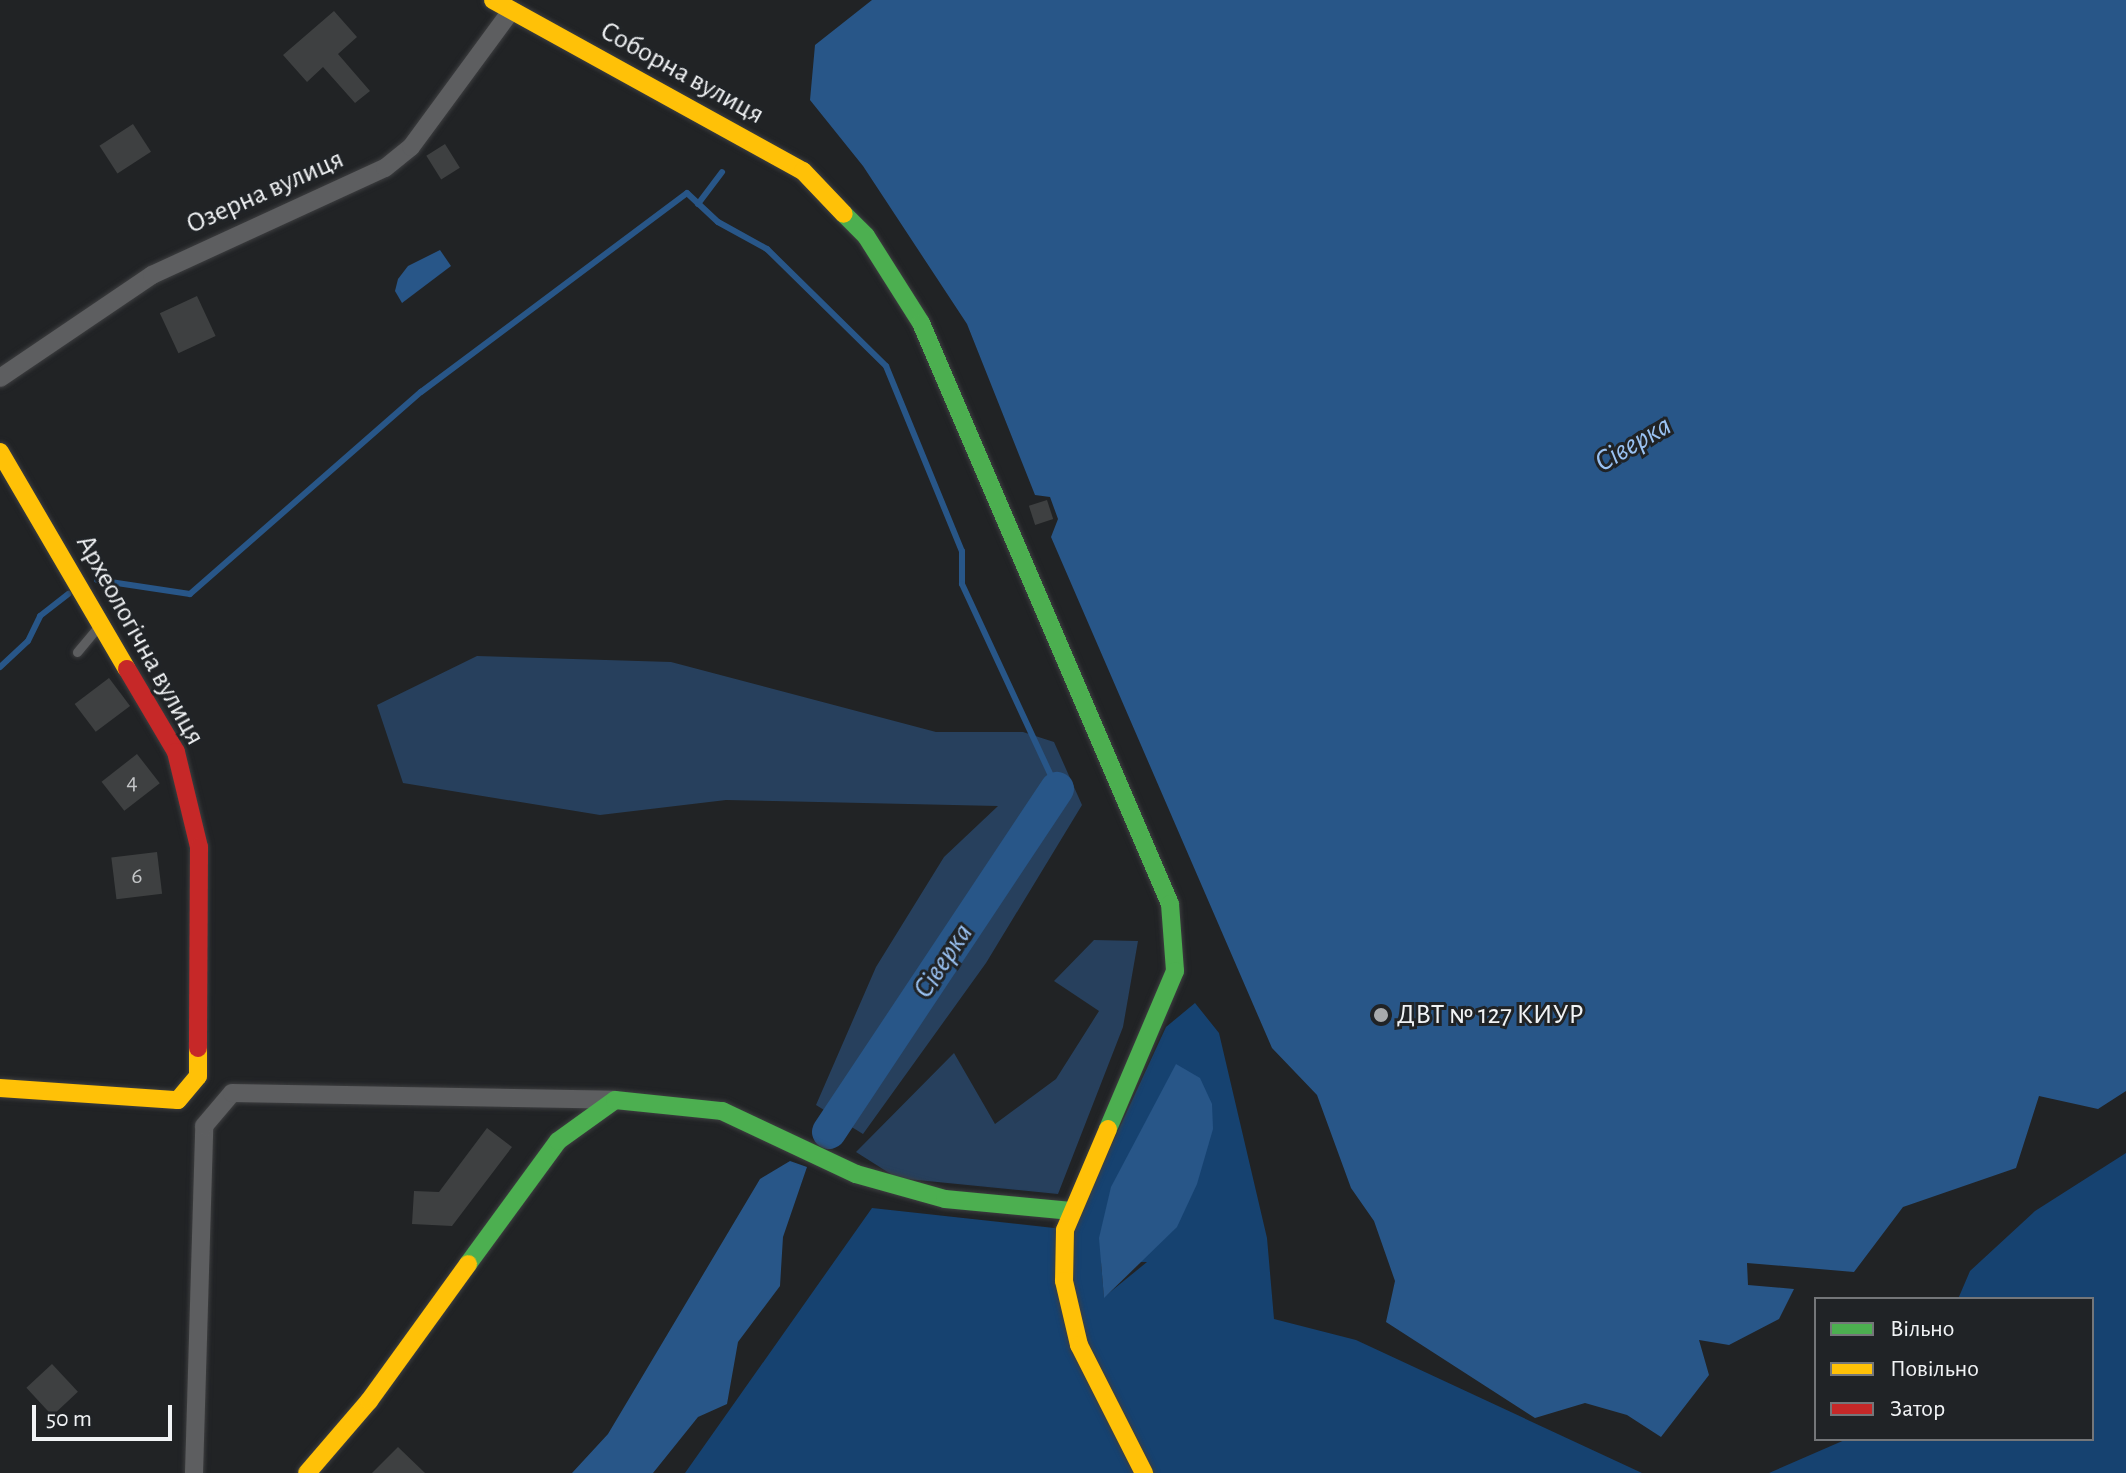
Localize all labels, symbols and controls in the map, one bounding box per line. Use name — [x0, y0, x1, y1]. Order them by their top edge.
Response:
street label: Соборна вулиця — [594, 14, 770, 132]
street label: Озерна вулиця — [181, 142, 349, 242]
water label: Сіверка — [1588, 408, 1678, 480]
street label: Археологічна вулиця — [68, 529, 212, 751]
house number: 4 — [126, 769, 138, 797]
house number: 6 — [131, 863, 143, 891]
water label: Сіверка — [905, 917, 981, 1005]
place label: ДВТ № 127 КИУР — [1397, 998, 1583, 1032]
marker: ДВТ № 127 КИУР — [1372, 1006, 1390, 1024]
legend — [1814, 1297, 2094, 1441]
text: Вільно — [1890, 1317, 1955, 1341]
text: Повільно — [1890, 1357, 1979, 1381]
scale bar — [36, 1389, 176, 1439]
text: Затор — [1890, 1397, 1945, 1421]
text: 50 m — [46, 1407, 92, 1431]

